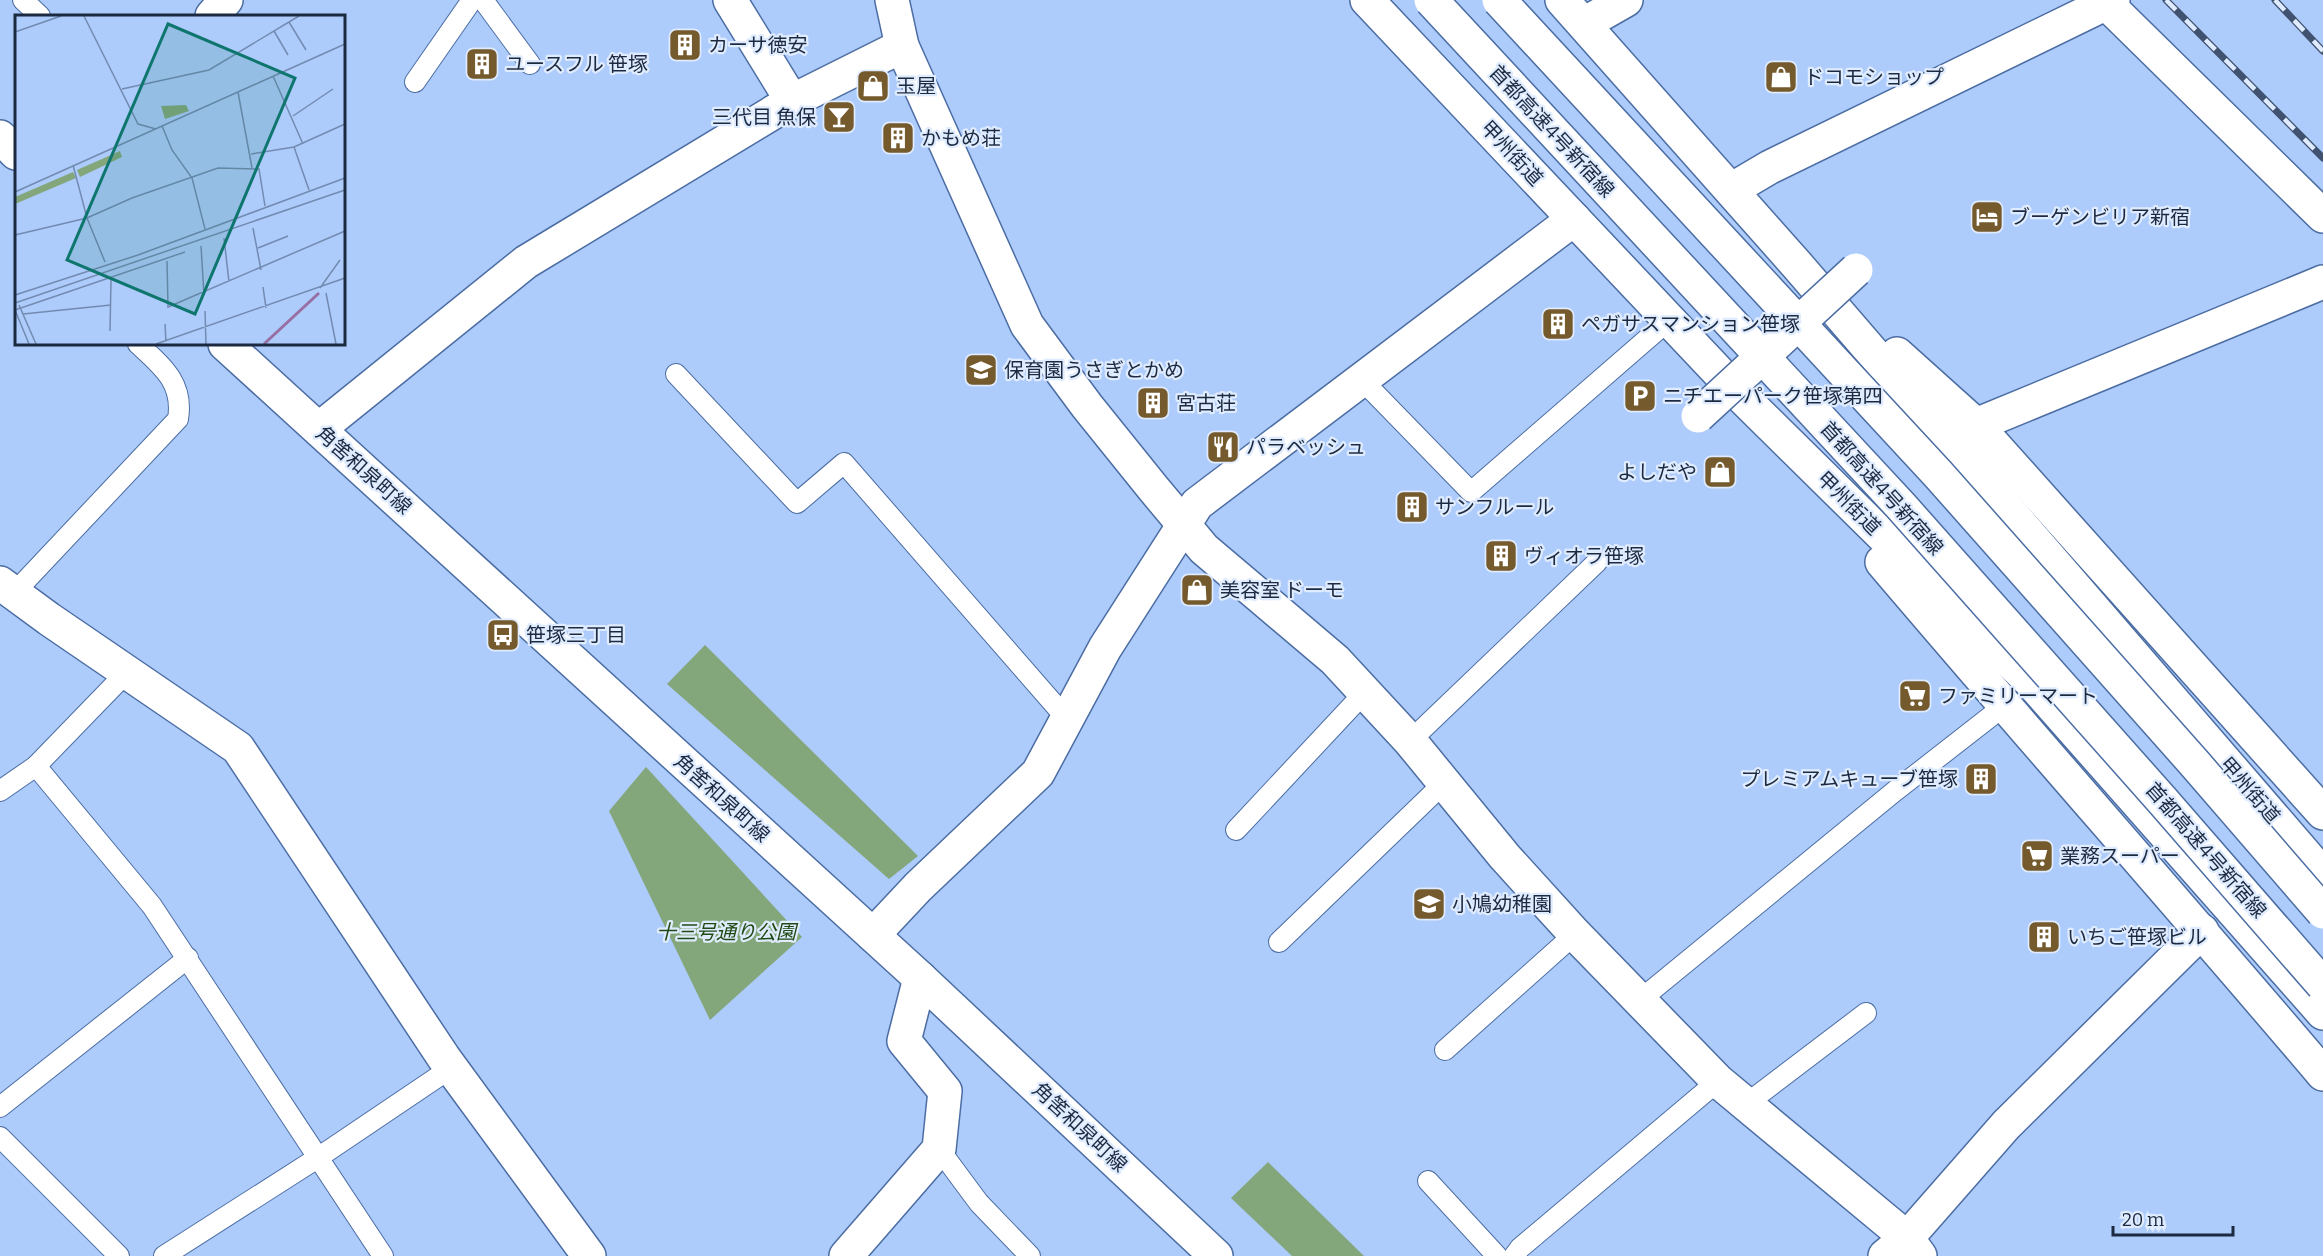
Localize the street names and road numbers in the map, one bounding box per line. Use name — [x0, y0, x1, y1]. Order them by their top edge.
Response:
street label: 首都高速4号新宿線 — [1485, 60, 1619, 202]
street label: 甲州街道 — [1476, 116, 1548, 190]
street label: 首都高速4号新宿線 — [1816, 416, 1948, 560]
street label: 角筈和泉町線 — [311, 421, 417, 519]
street label: 甲州街道 — [1812, 466, 1886, 540]
street label: 角筈和泉町線 — [669, 749, 775, 847]
street label: 甲州街道 — [2215, 752, 2285, 828]
street label: 首都高速4号新宿線 — [2141, 777, 2271, 923]
street label: 角筈和泉町線 — [1028, 1077, 1132, 1177]

